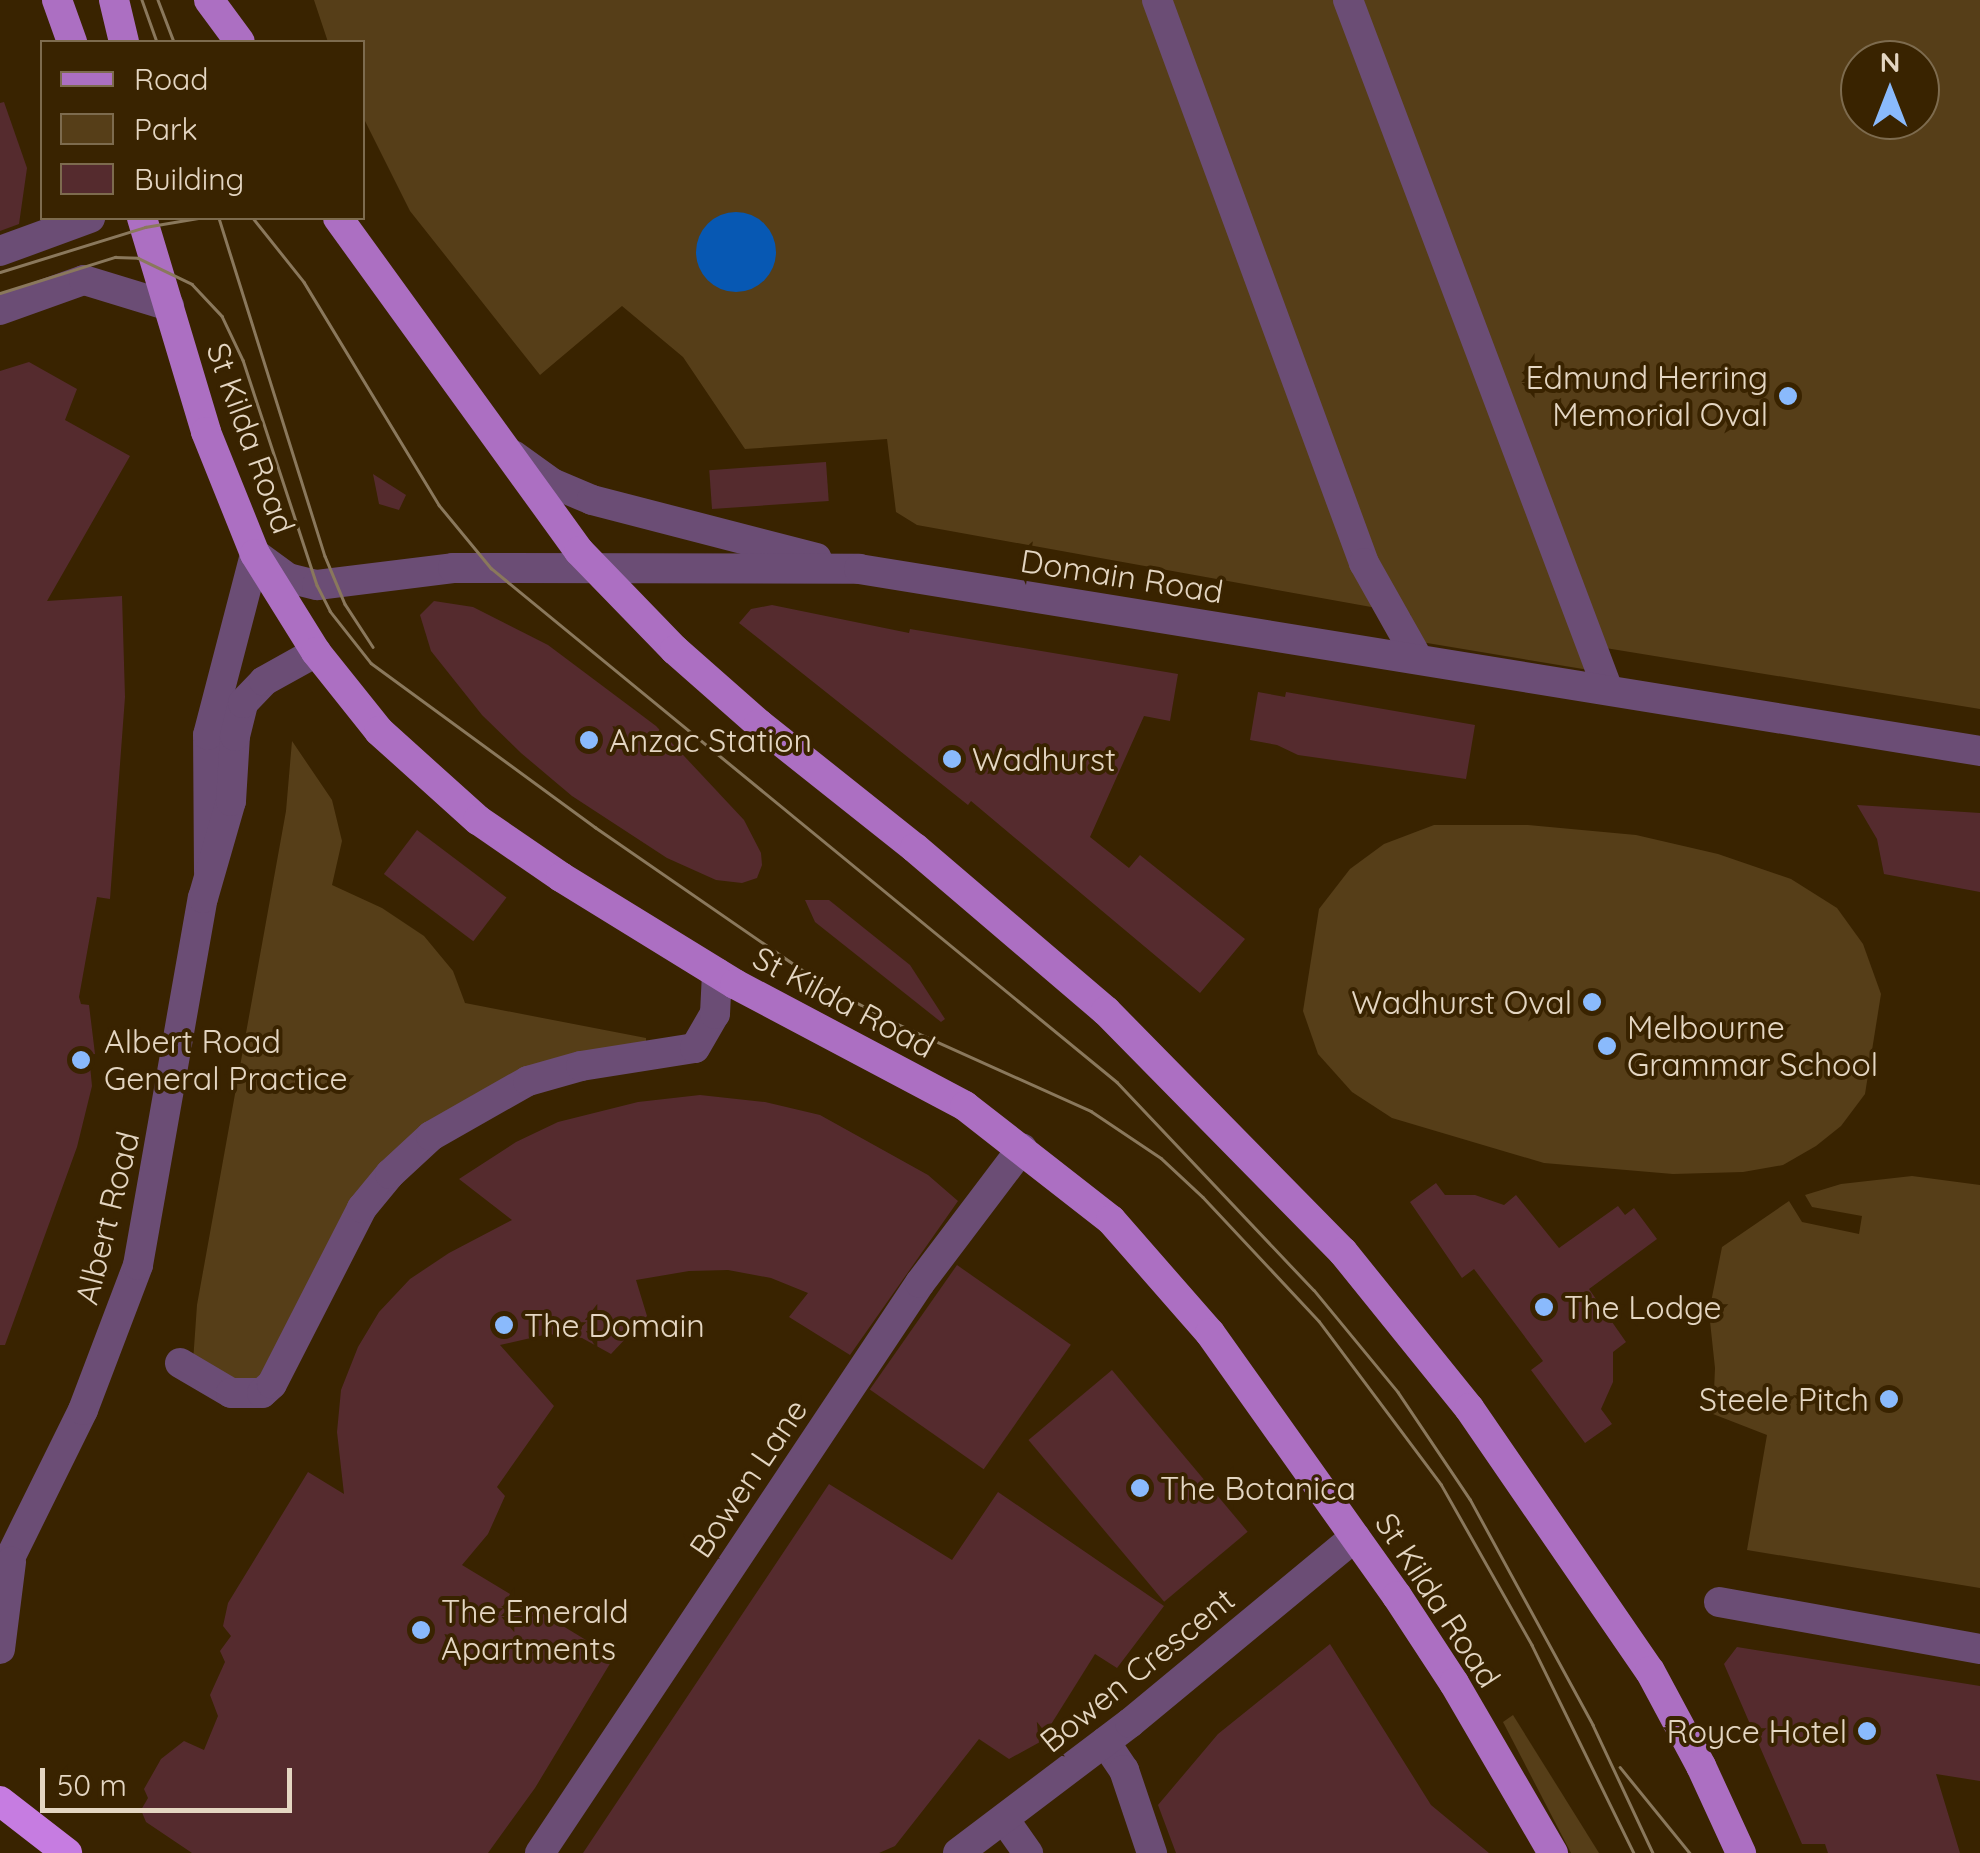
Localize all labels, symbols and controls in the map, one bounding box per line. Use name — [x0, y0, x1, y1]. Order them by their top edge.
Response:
legend — [40, 40, 365, 220]
north arrow — [1840, 40, 1940, 140]
text: N — [1880, 44, 1900, 79]
text: Road — [134, 60, 208, 98]
text: Park — [134, 110, 198, 148]
text: Building — [134, 160, 244, 198]
street label: St Kilda Road — [199, 337, 303, 539]
place label: Edmund Herring Memorial Oval — [1526, 359, 1768, 434]
marker: Edmund Herring Memorial Oval — [1777, 385, 1799, 407]
street label: Domain Road — [1018, 541, 1226, 611]
place label: Anzac Station — [609, 721, 812, 759]
marker: Anzac Station — [578, 729, 600, 751]
place label: Wadhurst — [972, 740, 1116, 778]
marker: Wadhurst — [941, 748, 963, 770]
street label: St Kilda Road — [747, 938, 941, 1066]
place label: Wadhurst Oval — [1351, 983, 1572, 1021]
marker: Wadhurst Oval — [1581, 991, 1603, 1013]
place label: Melbourne Grammar School — [1627, 1009, 1878, 1084]
place label: Albert Road General Practice — [104, 1023, 348, 1098]
marker: Melbourne Grammar School — [1596, 1035, 1618, 1057]
marker: Albert Road General Practice — [68, 1047, 94, 1073]
street label: Albert Road — [67, 1128, 147, 1308]
place label: The Lodge — [1564, 1288, 1721, 1326]
marker: The Lodge — [1533, 1296, 1555, 1318]
place label: The Domain — [524, 1306, 705, 1344]
marker: The Domain — [493, 1314, 515, 1336]
place label: Steele Pitch — [1699, 1380, 1869, 1418]
marker: Steele Pitch — [1878, 1388, 1900, 1410]
street label: Bowen Lane — [681, 1392, 815, 1564]
place label: The Botanica — [1160, 1469, 1356, 1507]
marker: The Botanica — [1129, 1477, 1151, 1499]
street label: St Kilda Road — [1367, 1506, 1509, 1694]
street label: Bowen Crescent — [1032, 1580, 1242, 1760]
place label: The Emerald Apartments — [441, 1593, 629, 1668]
marker: The Emerald Apartments — [410, 1619, 432, 1641]
place label: Royce Hotel — [1666, 1712, 1847, 1750]
marker: Royce Hotel — [1856, 1720, 1878, 1742]
scale bar — [45, 1748, 298, 1810]
text: 50 m — [57, 1766, 127, 1804]

